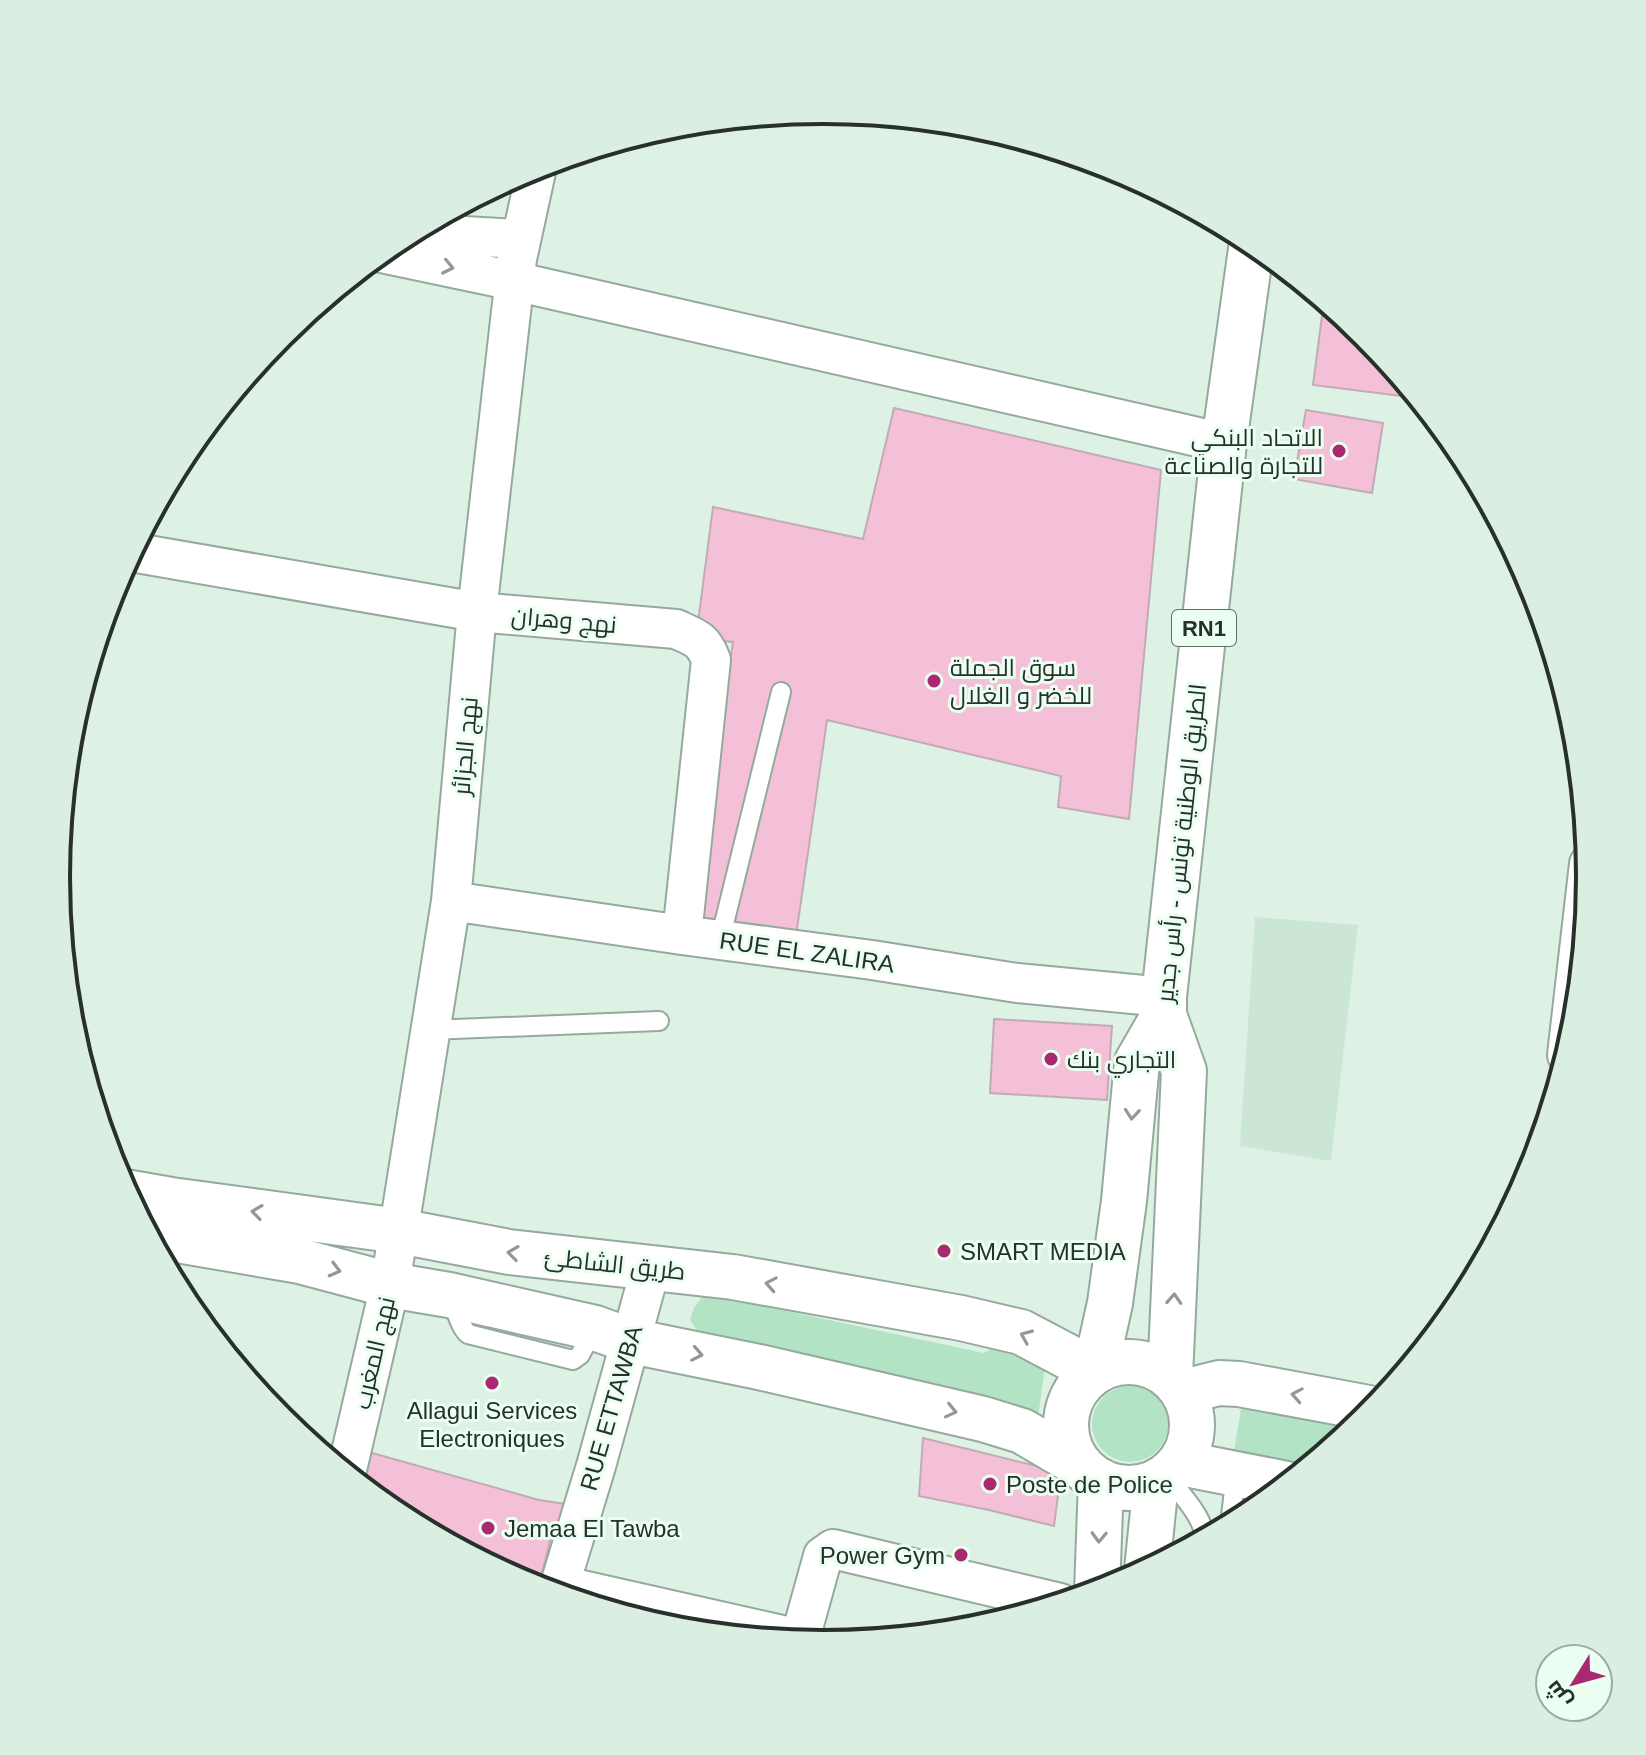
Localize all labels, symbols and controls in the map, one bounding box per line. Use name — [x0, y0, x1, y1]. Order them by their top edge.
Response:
one-way arrow — [440, 258, 454, 275]
place label: الاتحاد البنكي للتجارة والصناعة — [1165, 424, 1323, 479]
marker: الاتحاد البنكي للتجارة والصناعة — [1330, 442, 1348, 460]
street label: نهج وهران — [510, 602, 618, 641]
road number: RN1 — [1172, 610, 1236, 646]
place label: سوق الجملة للخضر و الغلال — [950, 654, 1092, 710]
marker: سوق الجملة للخضر و الغلال — [925, 672, 943, 690]
street label: الطريق الوطنية تونس - رأس جدير — [1149, 682, 1213, 1006]
street label: نهج الجزائر — [447, 696, 486, 799]
street label: RUE EL ZALIRA — [718, 926, 896, 978]
place label: التجاري بنك — [1067, 1046, 1176, 1078]
marker: التجاري بنك — [1042, 1050, 1060, 1068]
one-way arrow — [1124, 1108, 1141, 1121]
one-way arrow — [250, 1204, 264, 1221]
place label: SMART MEDIA — [960, 1238, 1126, 1265]
marker: SMART MEDIA — [935, 1242, 953, 1260]
street label: طريق الشاطئ — [543, 1243, 687, 1287]
one-way arrow — [507, 1245, 520, 1262]
one-way arrow — [328, 1261, 341, 1278]
one-way arrow — [765, 1276, 778, 1293]
one-way arrow — [1165, 1292, 1182, 1305]
street label: نهج المغرب — [348, 1294, 403, 1413]
street label: RUE ETTAWBA — [575, 1322, 647, 1494]
one-way arrow — [1019, 1329, 1034, 1345]
one-way arrow — [690, 1345, 703, 1362]
marker: Allagui Services Electroniques — [483, 1374, 501, 1392]
one-way arrow — [1290, 1388, 1304, 1405]
place label: Allagui Services Electroniques — [407, 1397, 577, 1452]
one-way arrow — [943, 1402, 957, 1419]
place label: Poste de Police — [1006, 1471, 1173, 1498]
marker: Poste de Police — [981, 1475, 999, 1493]
place label: Jemaa El Tawba — [504, 1515, 680, 1542]
marker: Jemaa El Tawba — [479, 1519, 497, 1537]
one-way arrow — [1090, 1531, 1108, 1544]
place label: Power Gym — [820, 1542, 945, 1569]
marker: Power Gym — [952, 1546, 970, 1564]
north arrow — [1534, 1643, 1614, 1723]
text: ش — [1540, 1675, 1578, 1714]

